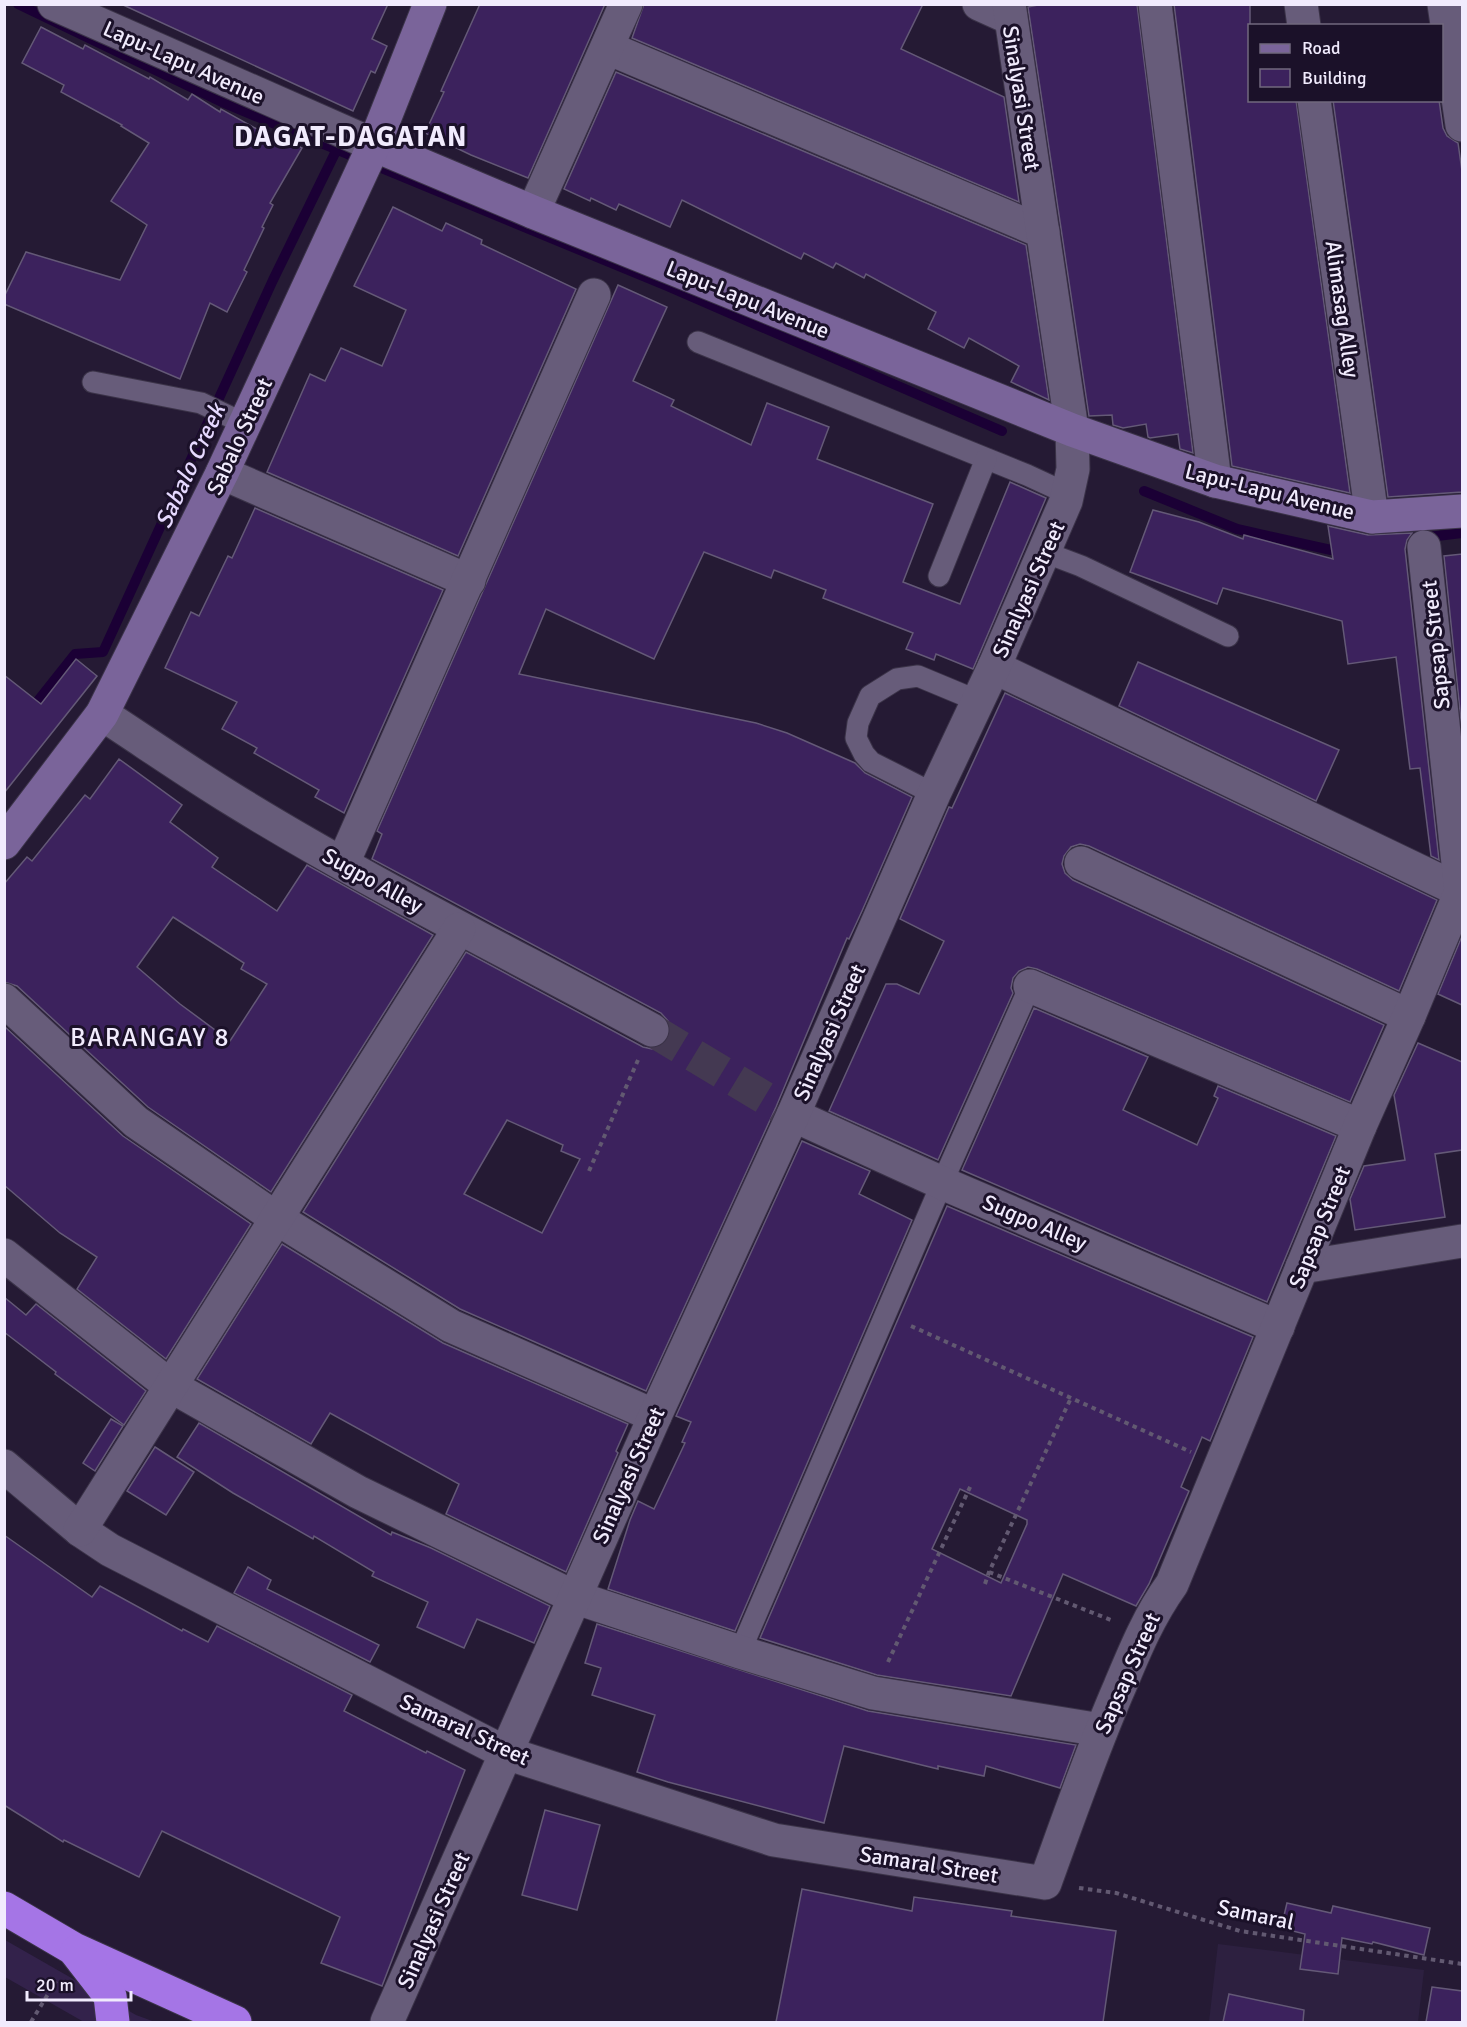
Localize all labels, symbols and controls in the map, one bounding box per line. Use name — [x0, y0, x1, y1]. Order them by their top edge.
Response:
street label: Lapu-Lapu Avenue — [99, 15, 269, 110]
street label: Sinalyasi Street — [997, 24, 1046, 173]
legend — [1248, 24, 1443, 102]
text: Road — [1302, 37, 1341, 59]
text: Building — [1302, 67, 1366, 89]
district label: DAGAT-DAGATAN — [234, 120, 468, 154]
street label: Alimasag Alley — [1320, 239, 1366, 380]
street label: Lapu-Lapu Avenue — [662, 254, 833, 344]
street label: Sabalo Street — [201, 373, 278, 499]
water label: Sabalo Creek — [148, 397, 233, 533]
street label: Lapu-Lapu Avenue — [1182, 457, 1357, 526]
street label: Sinalyasi Street — [986, 517, 1071, 662]
street label: Sapsap Street — [1415, 579, 1456, 711]
street label: Sugpo Alley — [318, 842, 428, 919]
street label: Sinalyasi Street — [787, 960, 872, 1105]
district label: BARANGAY 8 — [70, 1022, 230, 1054]
street label: Sapsap Street — [1283, 1162, 1356, 1292]
street label: Sugpo Alley — [979, 1188, 1092, 1257]
street label: Sinalyasi Street — [586, 1403, 671, 1548]
street label: Sapsap Street — [1089, 1608, 1166, 1738]
street label: Samaral Street — [396, 1688, 534, 1771]
street label: Samaral Street — [858, 1840, 1000, 1889]
street label: Sinalyasi Street — [391, 1848, 476, 1993]
street label: Samaral — [1215, 1893, 1297, 1936]
scale bar — [27, 1964, 130, 2002]
text: 20 m — [36, 1974, 74, 1996]

